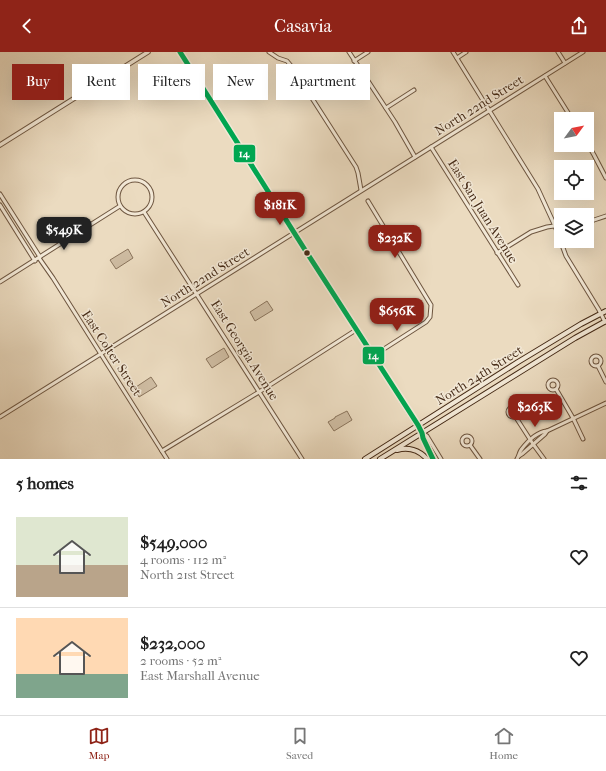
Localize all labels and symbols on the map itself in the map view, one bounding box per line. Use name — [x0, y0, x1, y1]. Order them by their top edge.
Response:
street label: North 22nd Street — [432, 72, 526, 138]
north arrow — [554, 112, 594, 152]
line badge: 14 — [233, 144, 256, 163]
text: 14 — [239, 147, 250, 160]
street label: East San Juan Avenue — [445, 156, 521, 266]
pin: $181K — [252, 192, 308, 226]
pin: $549K — [36, 217, 92, 251]
pin: $232K — [367, 225, 423, 259]
street label: North 22nd Street — [158, 244, 252, 310]
unlabelled marker — [302, 248, 312, 258]
street label: East Georgia Avenue — [208, 297, 282, 403]
pin: $656K — [369, 298, 425, 332]
street label: East Colter Street — [79, 308, 145, 399]
street label: North 24th Street — [433, 342, 526, 408]
line badge: 14 — [362, 346, 385, 365]
text: 14 — [368, 349, 379, 362]
pin: $263K — [507, 394, 563, 428]

